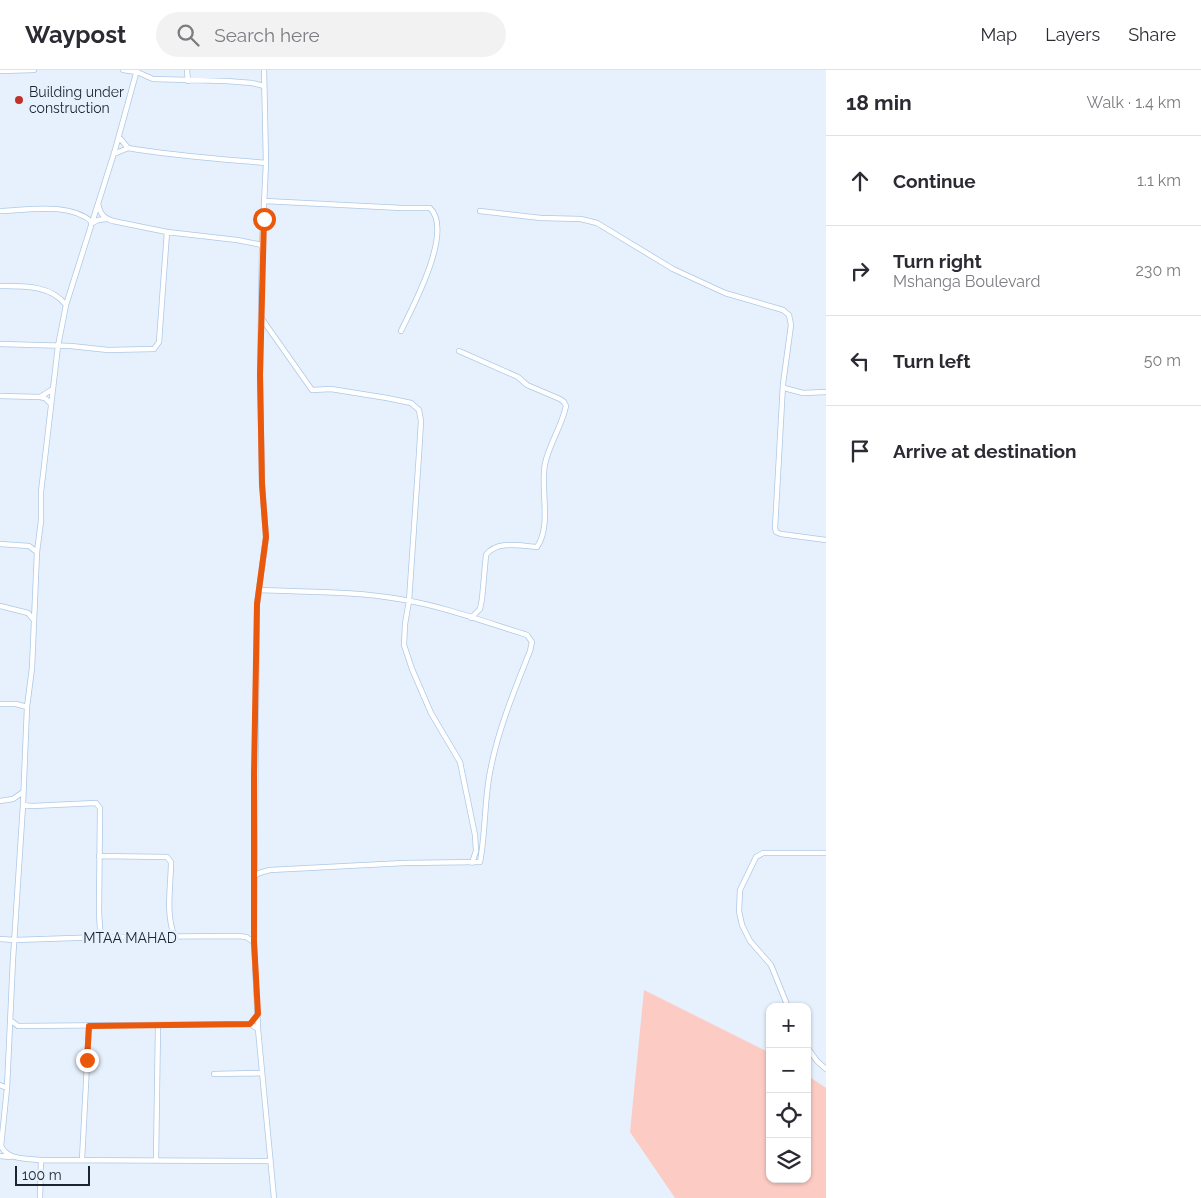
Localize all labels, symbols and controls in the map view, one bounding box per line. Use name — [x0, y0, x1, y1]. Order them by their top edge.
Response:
search box — [156, 12, 506, 57]
text: Waypost — [25, 20, 126, 49]
icon: search — [174, 21, 202, 49]
text: Search here — [214, 24, 320, 46]
text: Map — [981, 24, 1017, 45]
text: Layers — [1045, 24, 1100, 45]
text: Share — [1128, 24, 1176, 45]
place label: Building under construction — [29, 84, 124, 116]
text: 18 min — [846, 90, 912, 115]
text: Walk · 1.4 km — [1087, 93, 1181, 112]
marker: Building under construction — [13, 94, 25, 106]
icon: ahead — [846, 167, 874, 195]
text: Continue — [893, 170, 976, 192]
text: 1.1 km — [1137, 171, 1181, 190]
route start — [253, 208, 276, 231]
text: Turn right — [893, 250, 982, 272]
icon: right — [846, 257, 874, 285]
text: 230 m — [1136, 261, 1181, 280]
text: Mshanga Boulevard — [893, 272, 1040, 291]
icon: left — [846, 347, 874, 375]
text: Turn left — [893, 350, 970, 372]
text: 50 m — [1144, 351, 1181, 370]
icon: arrive — [846, 437, 874, 465]
text: Arrive at destination — [893, 440, 1077, 462]
street label: MTAA MAHAD — [83, 930, 177, 946]
map controls — [766, 1003, 811, 1183]
button: + — [766, 1003, 811, 1048]
button: − — [766, 1048, 811, 1093]
route end — [76, 1049, 99, 1072]
button: locate — [766, 1093, 811, 1138]
button: layers — [766, 1138, 811, 1183]
scale bar — [15, 1163, 90, 1186]
text: 100 m — [22, 1167, 62, 1183]

